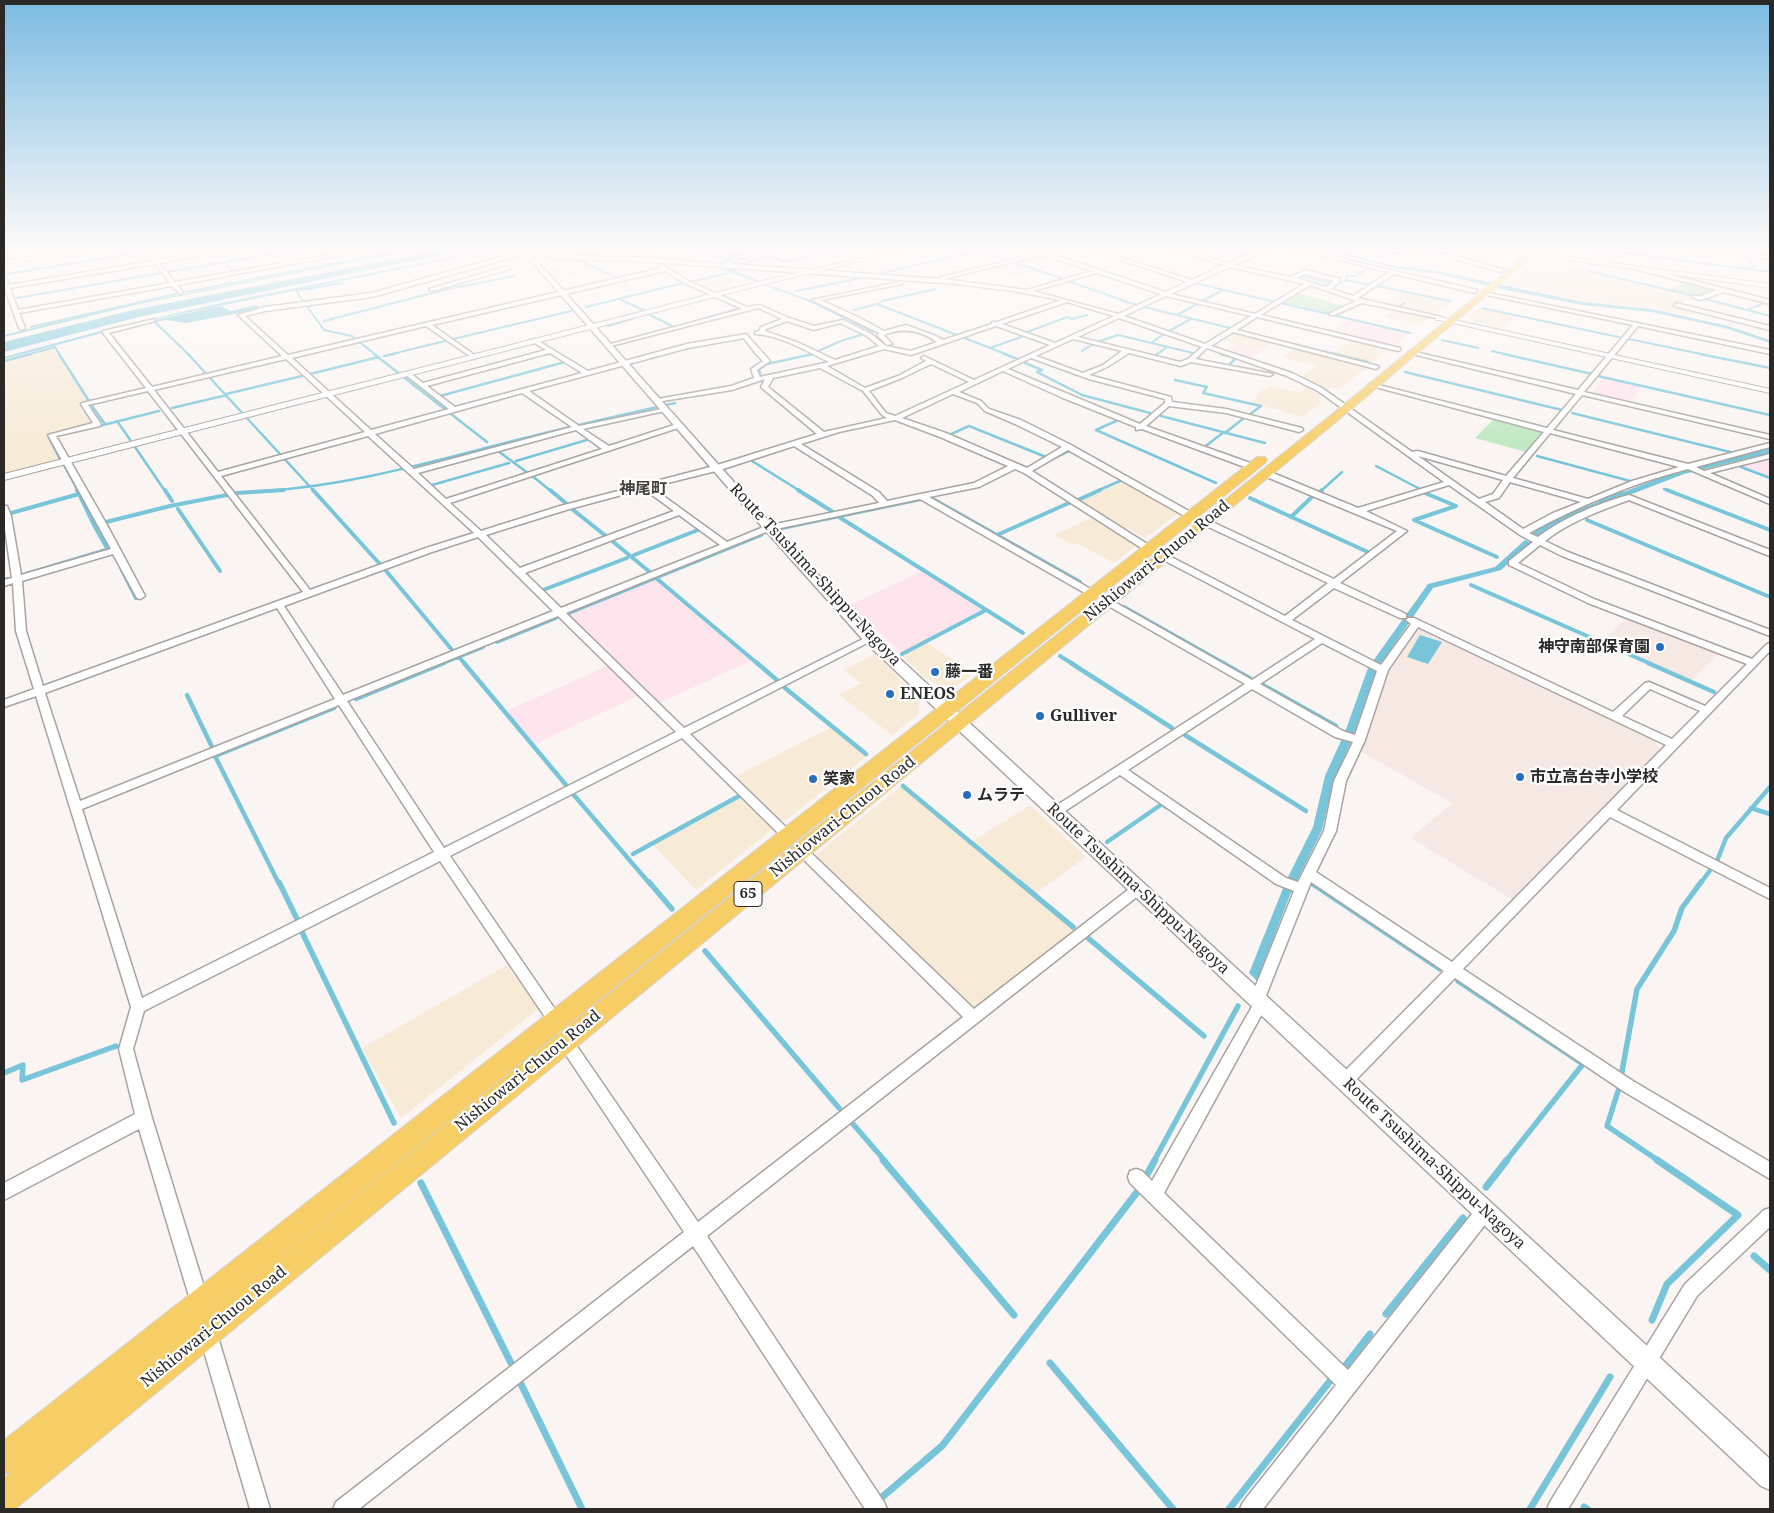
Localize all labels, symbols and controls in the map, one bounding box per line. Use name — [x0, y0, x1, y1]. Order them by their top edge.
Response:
district label: 神尾町 — [619, 479, 667, 499]
street label: Route Tsushima-Shippu-Nagoya — [725, 480, 905, 670]
street label: Nishiowari-Chuou Road — [1080, 496, 1234, 626]
place label: 神守南部保育園 — [1538, 637, 1650, 657]
marker: 神守南部保育園 — [1654, 641, 1666, 653]
place label: 藤一番 — [945, 662, 993, 682]
marker: 藤一番 — [929, 666, 941, 678]
place label: ENEOS — [900, 684, 955, 704]
marker: ENEOS — [884, 688, 896, 700]
place label: Gulliver — [1050, 706, 1117, 726]
marker: Gulliver — [1034, 710, 1046, 722]
street label: Nishiowari-Chuou Road — [766, 752, 920, 882]
place label: 市立高台寺小学校 — [1530, 767, 1658, 787]
place label: 笑家 — [823, 769, 855, 789]
marker: 市立高台寺小学校 — [1514, 771, 1526, 783]
marker: 笑家 — [807, 773, 819, 785]
place label: ムラテ — [977, 785, 1025, 805]
marker: ムラテ — [961, 789, 973, 801]
street label: Route Tsushima-Shippu-Nagoya — [1043, 799, 1233, 979]
road number: 65 — [734, 882, 762, 906]
street label: Nishiowari-Chuou Road — [451, 1006, 605, 1136]
street label: Route Tsushima-Shippu-Nagoya — [1339, 1074, 1529, 1254]
street label: Nishiowari-Chuou Road — [137, 1262, 291, 1392]

